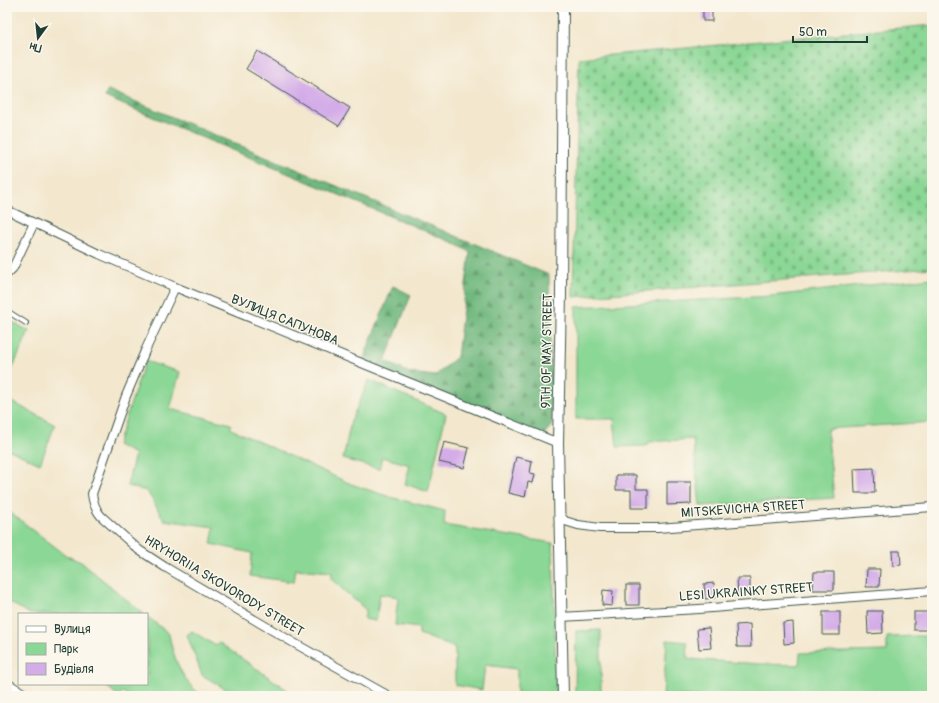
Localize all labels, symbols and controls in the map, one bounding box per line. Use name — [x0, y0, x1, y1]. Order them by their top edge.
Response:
north arrow — [18, 18, 58, 58]
scale bar — [793, 18, 867, 44]
text: 50 m — [799, 25, 827, 40]
text: Пн — [28, 39, 43, 55]
street label: ВУЛИЦЯ САПУНОВА — [229, 291, 342, 349]
street label: 9TH OF MAY STREET — [538, 293, 556, 409]
street label: MITSKEVICHA STREET — [680, 497, 806, 521]
street label: HRYHORIIA SKOVORODY STREET — [141, 532, 307, 640]
street label: LESI UKRAINKY STREET — [678, 579, 814, 605]
legend — [18, 613, 148, 685]
text: Вулиця — [54, 622, 91, 637]
text: Парк — [54, 642, 79, 657]
text: Будівля — [54, 662, 94, 677]

